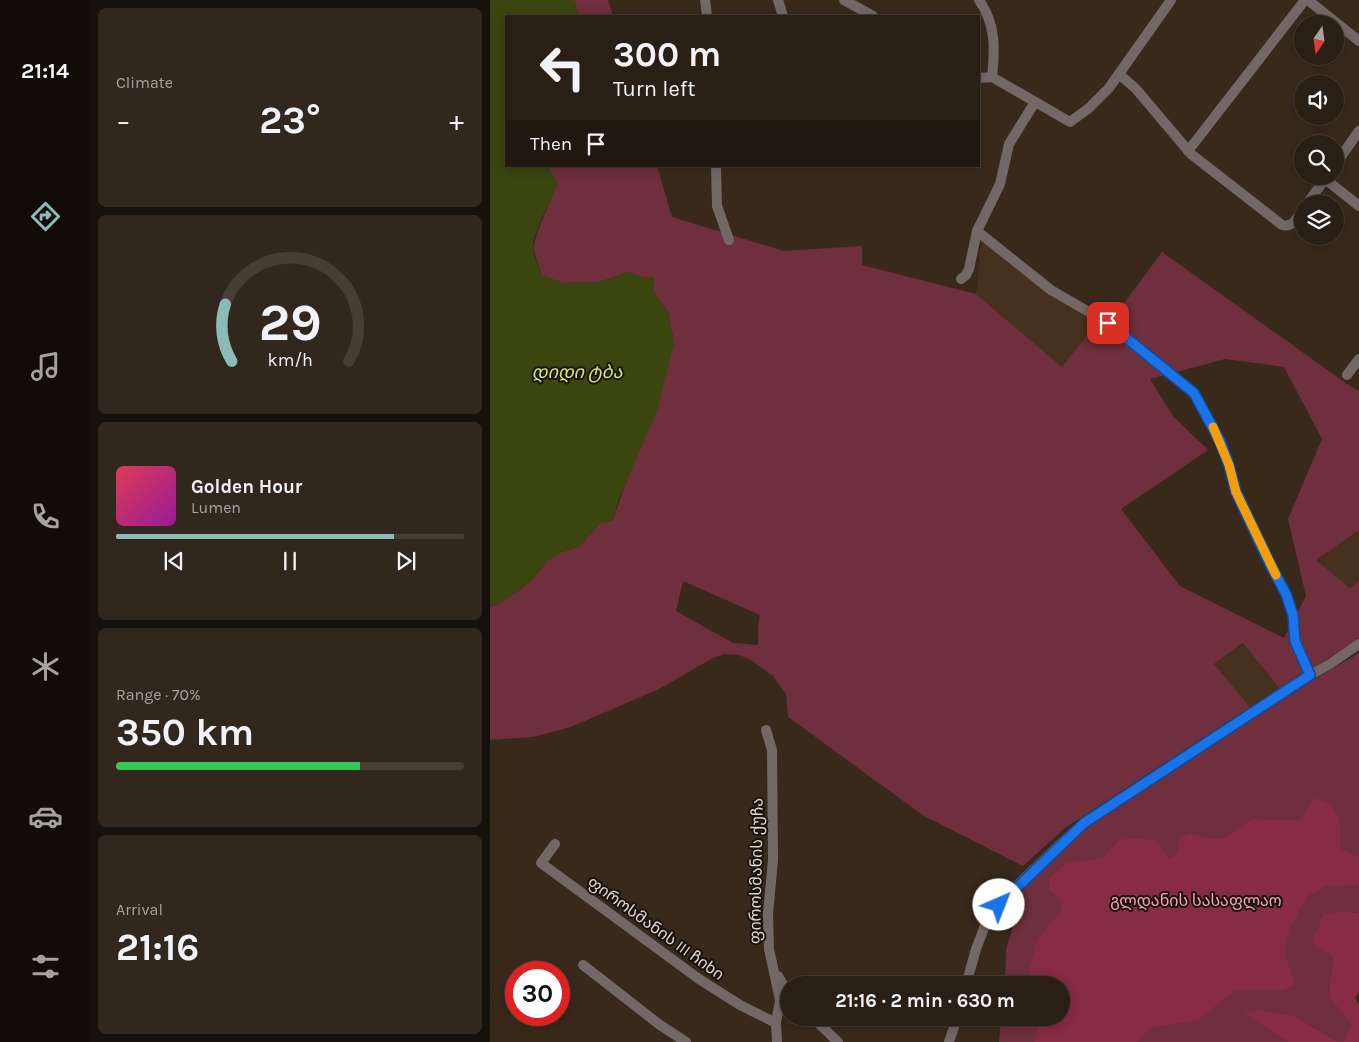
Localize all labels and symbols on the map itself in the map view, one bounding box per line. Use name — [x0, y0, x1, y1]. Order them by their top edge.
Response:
north arrow — [1294, 15, 1344, 65]
pin — [1087, 302, 1129, 344]
water label: დიდი ტბა — [532, 361, 623, 383]
street label: ფიროსმანის ქუჩა — [745, 798, 767, 944]
street label: ფიროსმანის III ჩიხი — [584, 872, 728, 984]
position arrow — [972, 878, 1024, 930]
park label: გლდანის სასაფლაო — [1110, 891, 1282, 911]
speed limit sign: 30 — [505, 961, 570, 1026]

